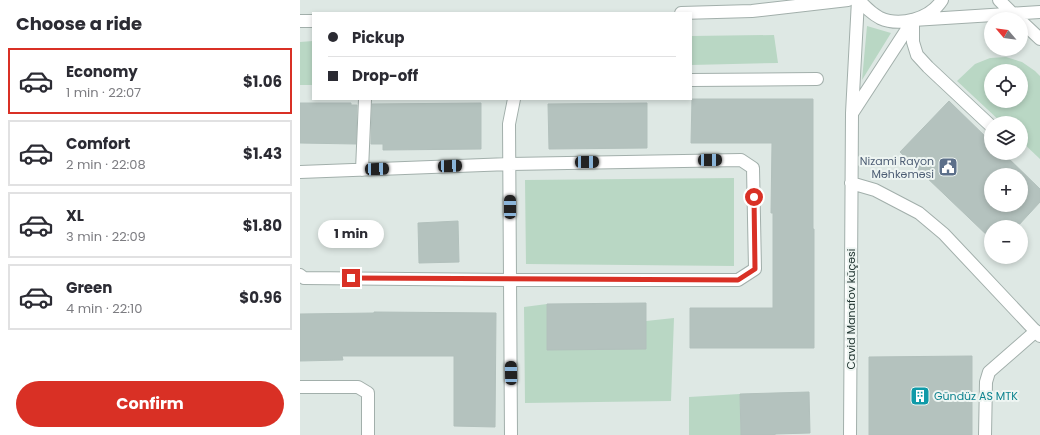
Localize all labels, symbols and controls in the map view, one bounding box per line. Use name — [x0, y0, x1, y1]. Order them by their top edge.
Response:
text: Choose a ride — [16, 11, 142, 36]
north arrow — [984, 12, 1028, 56]
map controls — [984, 12, 1028, 264]
text: Pickup — [352, 27, 404, 48]
text: Economy — [66, 61, 138, 82]
icon: car — [18, 63, 54, 99]
button: locate — [984, 64, 1028, 108]
text: Drop-off — [352, 65, 418, 86]
text: $1.06 — [243, 71, 282, 92]
text: 1 min · 22:07 — [66, 83, 141, 102]
button: layers — [984, 116, 1028, 160]
text: Comfort — [66, 133, 130, 154]
icon: car — [18, 135, 54, 171]
text: $1.43 — [243, 143, 282, 164]
place label: Nizami Rayon Məhkəməsi — [860, 153, 934, 182]
car — [698, 154, 722, 166]
text: 2 min · 22:08 — [66, 155, 146, 174]
car — [575, 156, 599, 168]
public building icon: Nizami Rayon Məhkəməsi — [937, 156, 959, 178]
car — [438, 160, 462, 172]
car — [365, 163, 389, 175]
button: + — [984, 168, 1028, 212]
route start — [745, 188, 763, 206]
car — [504, 195, 516, 219]
text: XL — [66, 205, 84, 226]
icon: car — [18, 207, 54, 243]
text: $1.80 — [243, 215, 282, 236]
callout: 1 min — [318, 220, 384, 248]
button: − — [984, 220, 1028, 264]
text: 1 min — [334, 224, 368, 243]
text: 3 min · 22:09 — [66, 227, 146, 246]
street label: Cavid Manafov küçəsi — [843, 248, 859, 369]
route end — [342, 269, 360, 287]
text: Green — [66, 277, 112, 298]
icon: car — [18, 279, 54, 315]
text: $0.96 — [239, 287, 282, 308]
text: 4 min · 22:10 — [66, 299, 142, 318]
car — [505, 361, 517, 385]
button: Confirm — [16, 381, 284, 427]
building icon: Gündüz AS MTK — [909, 385, 931, 407]
place label: Gündüz AS MTK — [934, 388, 1018, 404]

